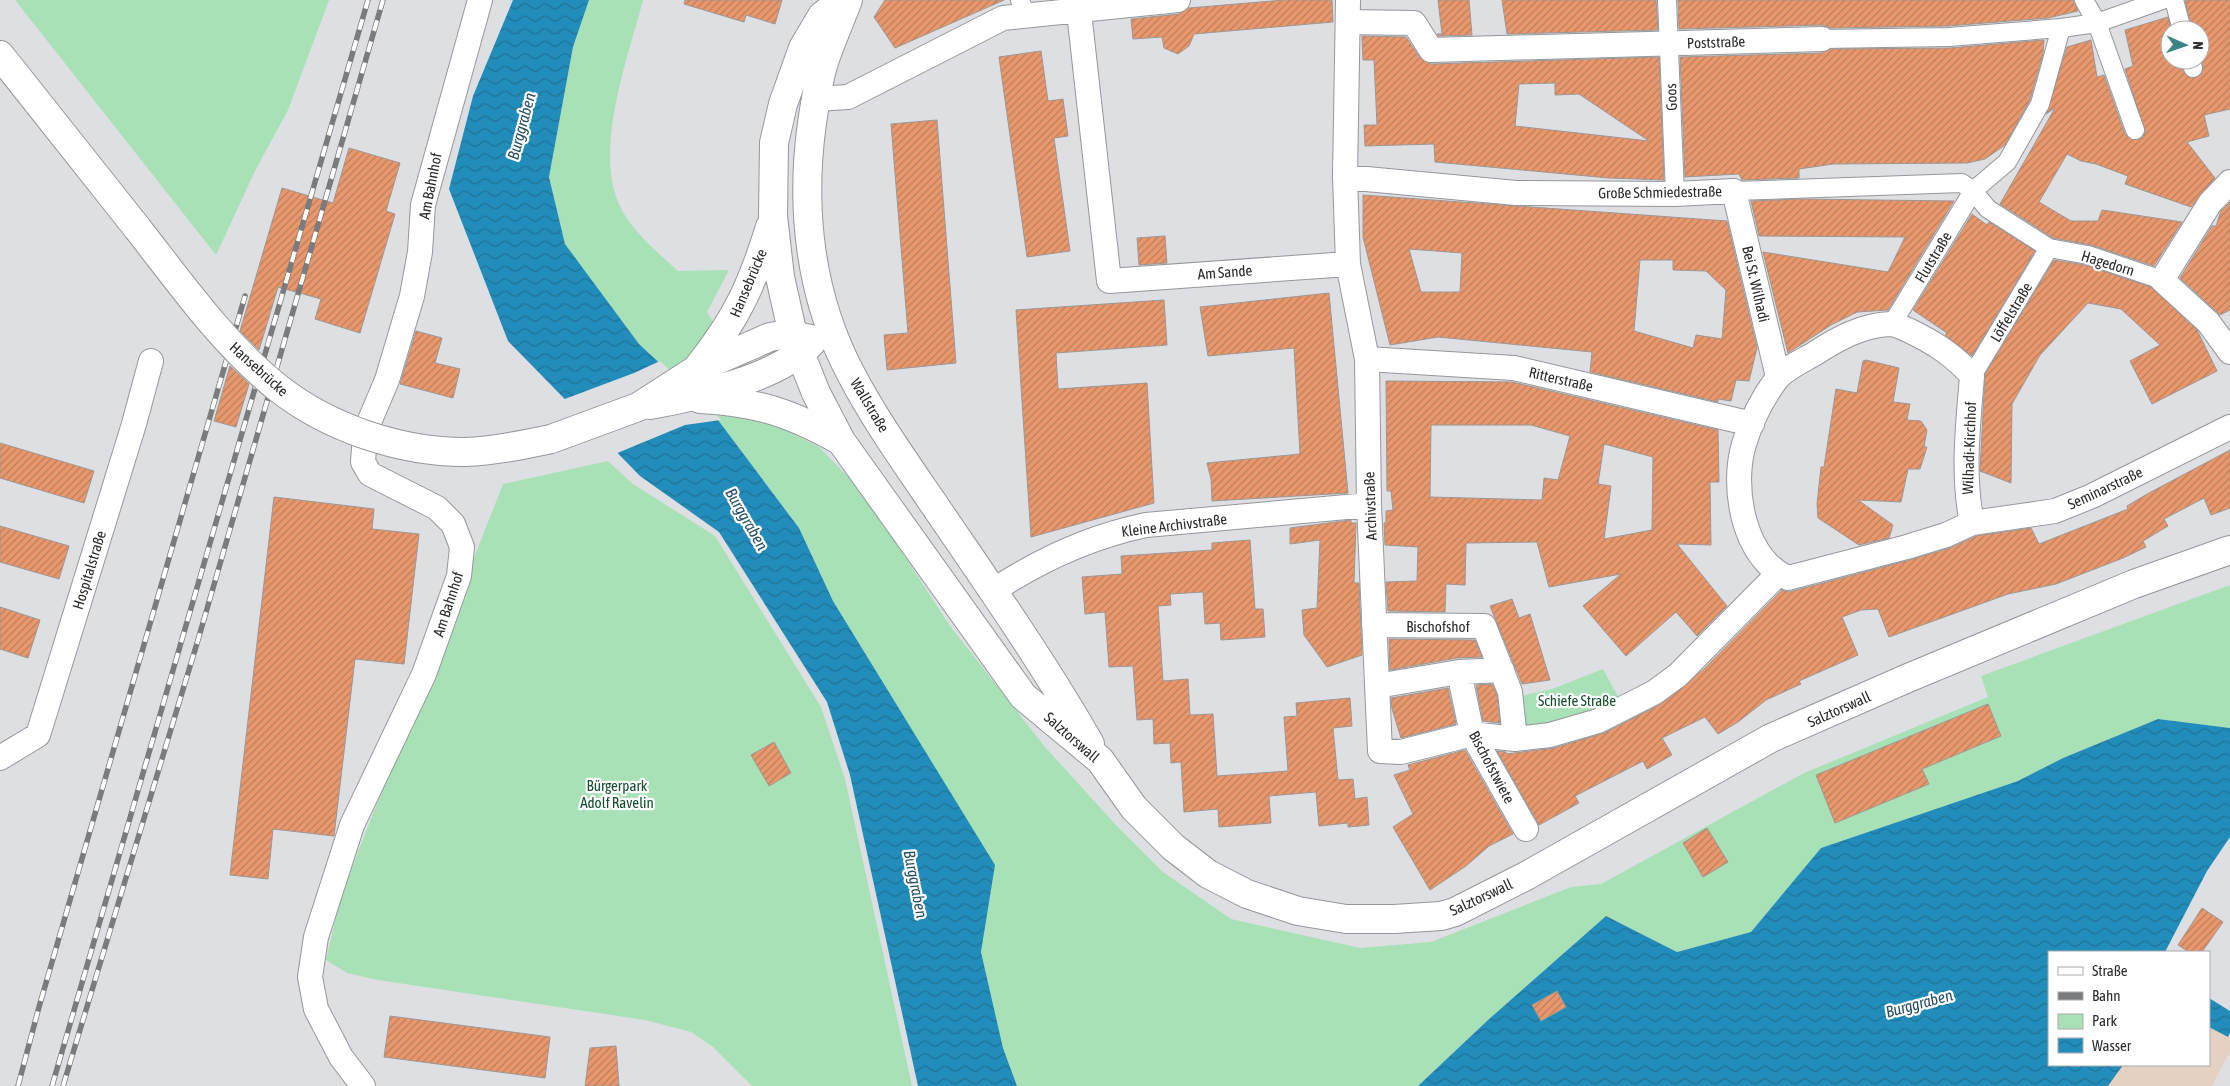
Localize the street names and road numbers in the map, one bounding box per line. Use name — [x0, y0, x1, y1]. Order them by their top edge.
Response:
street label: Poststraße — [1686, 32, 1746, 52]
street label: Goos — [1662, 83, 1680, 111]
street label: Am Bahnhof — [415, 151, 445, 221]
street label: Große Schmiedestraße — [1598, 182, 1722, 202]
street label: Flutstraße — [1911, 228, 1955, 285]
street label: Bei St. Wilhadi — [1739, 244, 1773, 324]
street label: Hansebrücke — [726, 246, 770, 320]
street label: Hagedorn — [2079, 247, 2137, 279]
street label: Am Sande — [1197, 262, 1253, 282]
street label: Löffelstraße — [1987, 279, 2035, 345]
street label: Hansebrücke — [226, 338, 292, 400]
street label: Ritterstraße — [1527, 363, 1595, 395]
street label: Wallstraße — [847, 375, 893, 435]
street label: Wilhadi-Kirchhof — [1959, 401, 1979, 495]
street label: Seminarstraße — [2065, 463, 2145, 513]
street label: Archivstraße — [1360, 471, 1380, 541]
street label: Kleine Archivstraße — [1120, 510, 1228, 540]
street label: Hospitalstraße — [69, 528, 109, 611]
street label: Am Bahnhof — [430, 569, 466, 639]
street label: Bischofshof — [1406, 618, 1470, 635]
street label: Salztorswall — [1805, 688, 1873, 730]
street label: Salztorswall — [1041, 708, 1103, 766]
street label: Bischofstwiete — [1466, 728, 1518, 806]
street label: Salztorswall — [1447, 875, 1515, 919]

